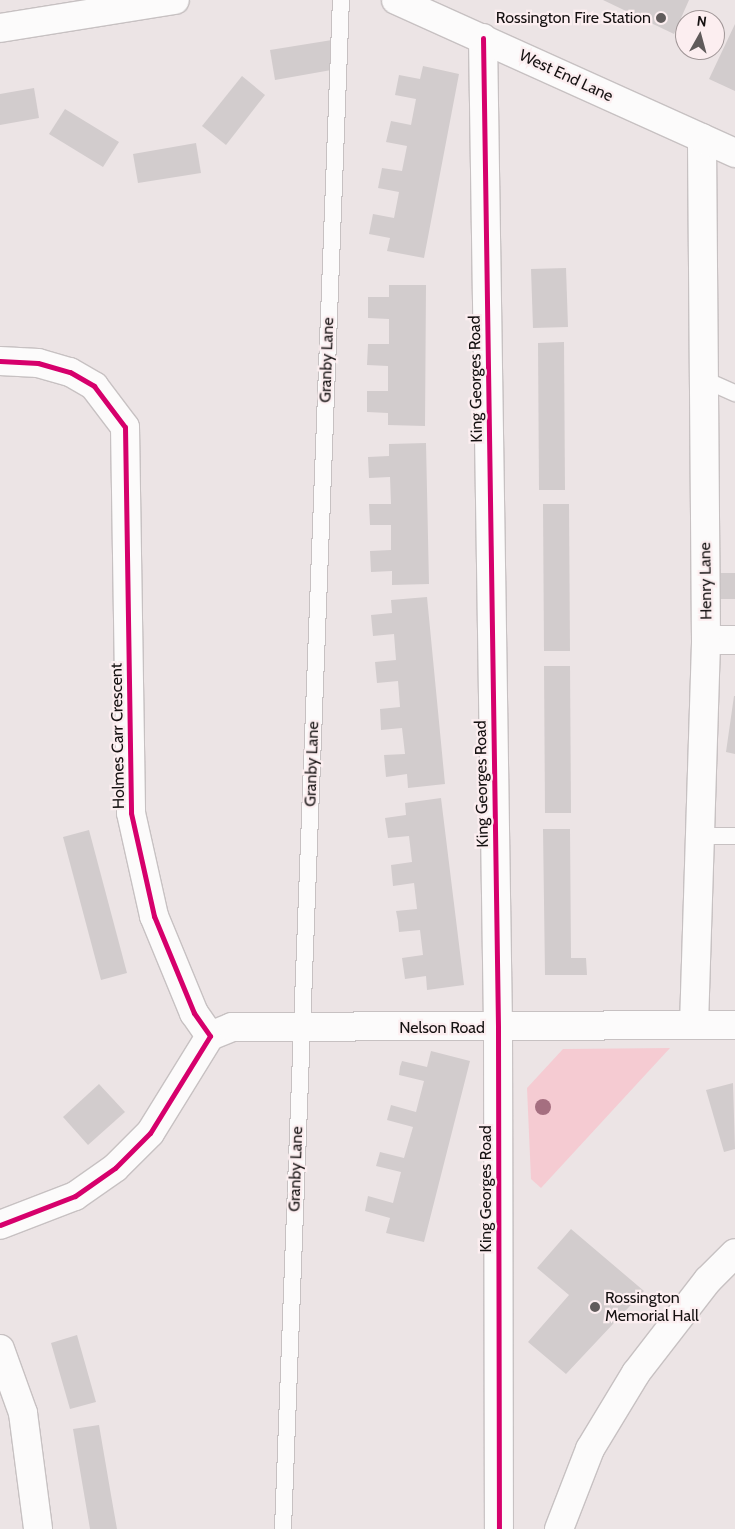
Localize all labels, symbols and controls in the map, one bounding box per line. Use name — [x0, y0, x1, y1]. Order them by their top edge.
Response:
place label: Rossington Fire Station — [496, 8, 651, 28]
north arrow — [675, 10, 725, 60]
marker: Rossington Fire Station — [655, 12, 667, 24]
text: N — [696, 12, 708, 31]
street label: West End Lane — [516, 46, 616, 106]
street label: King Georges Road — [465, 315, 487, 443]
street label: Granby Lane — [316, 317, 338, 403]
street label: Henry Lane — [696, 542, 716, 620]
street label: Holmes Carr Crescent — [107, 663, 129, 809]
street label: King Georges Road — [471, 720, 493, 848]
street label: Granby Lane — [301, 721, 323, 807]
street label: Nelson Road — [399, 1018, 485, 1038]
street label: King Georges Road — [476, 1125, 496, 1253]
street label: Granby Lane — [285, 1126, 307, 1212]
place label: Rossington Memorial Hall — [605, 1288, 699, 1326]
marker: Rossington Memorial Hall — [589, 1301, 601, 1313]

